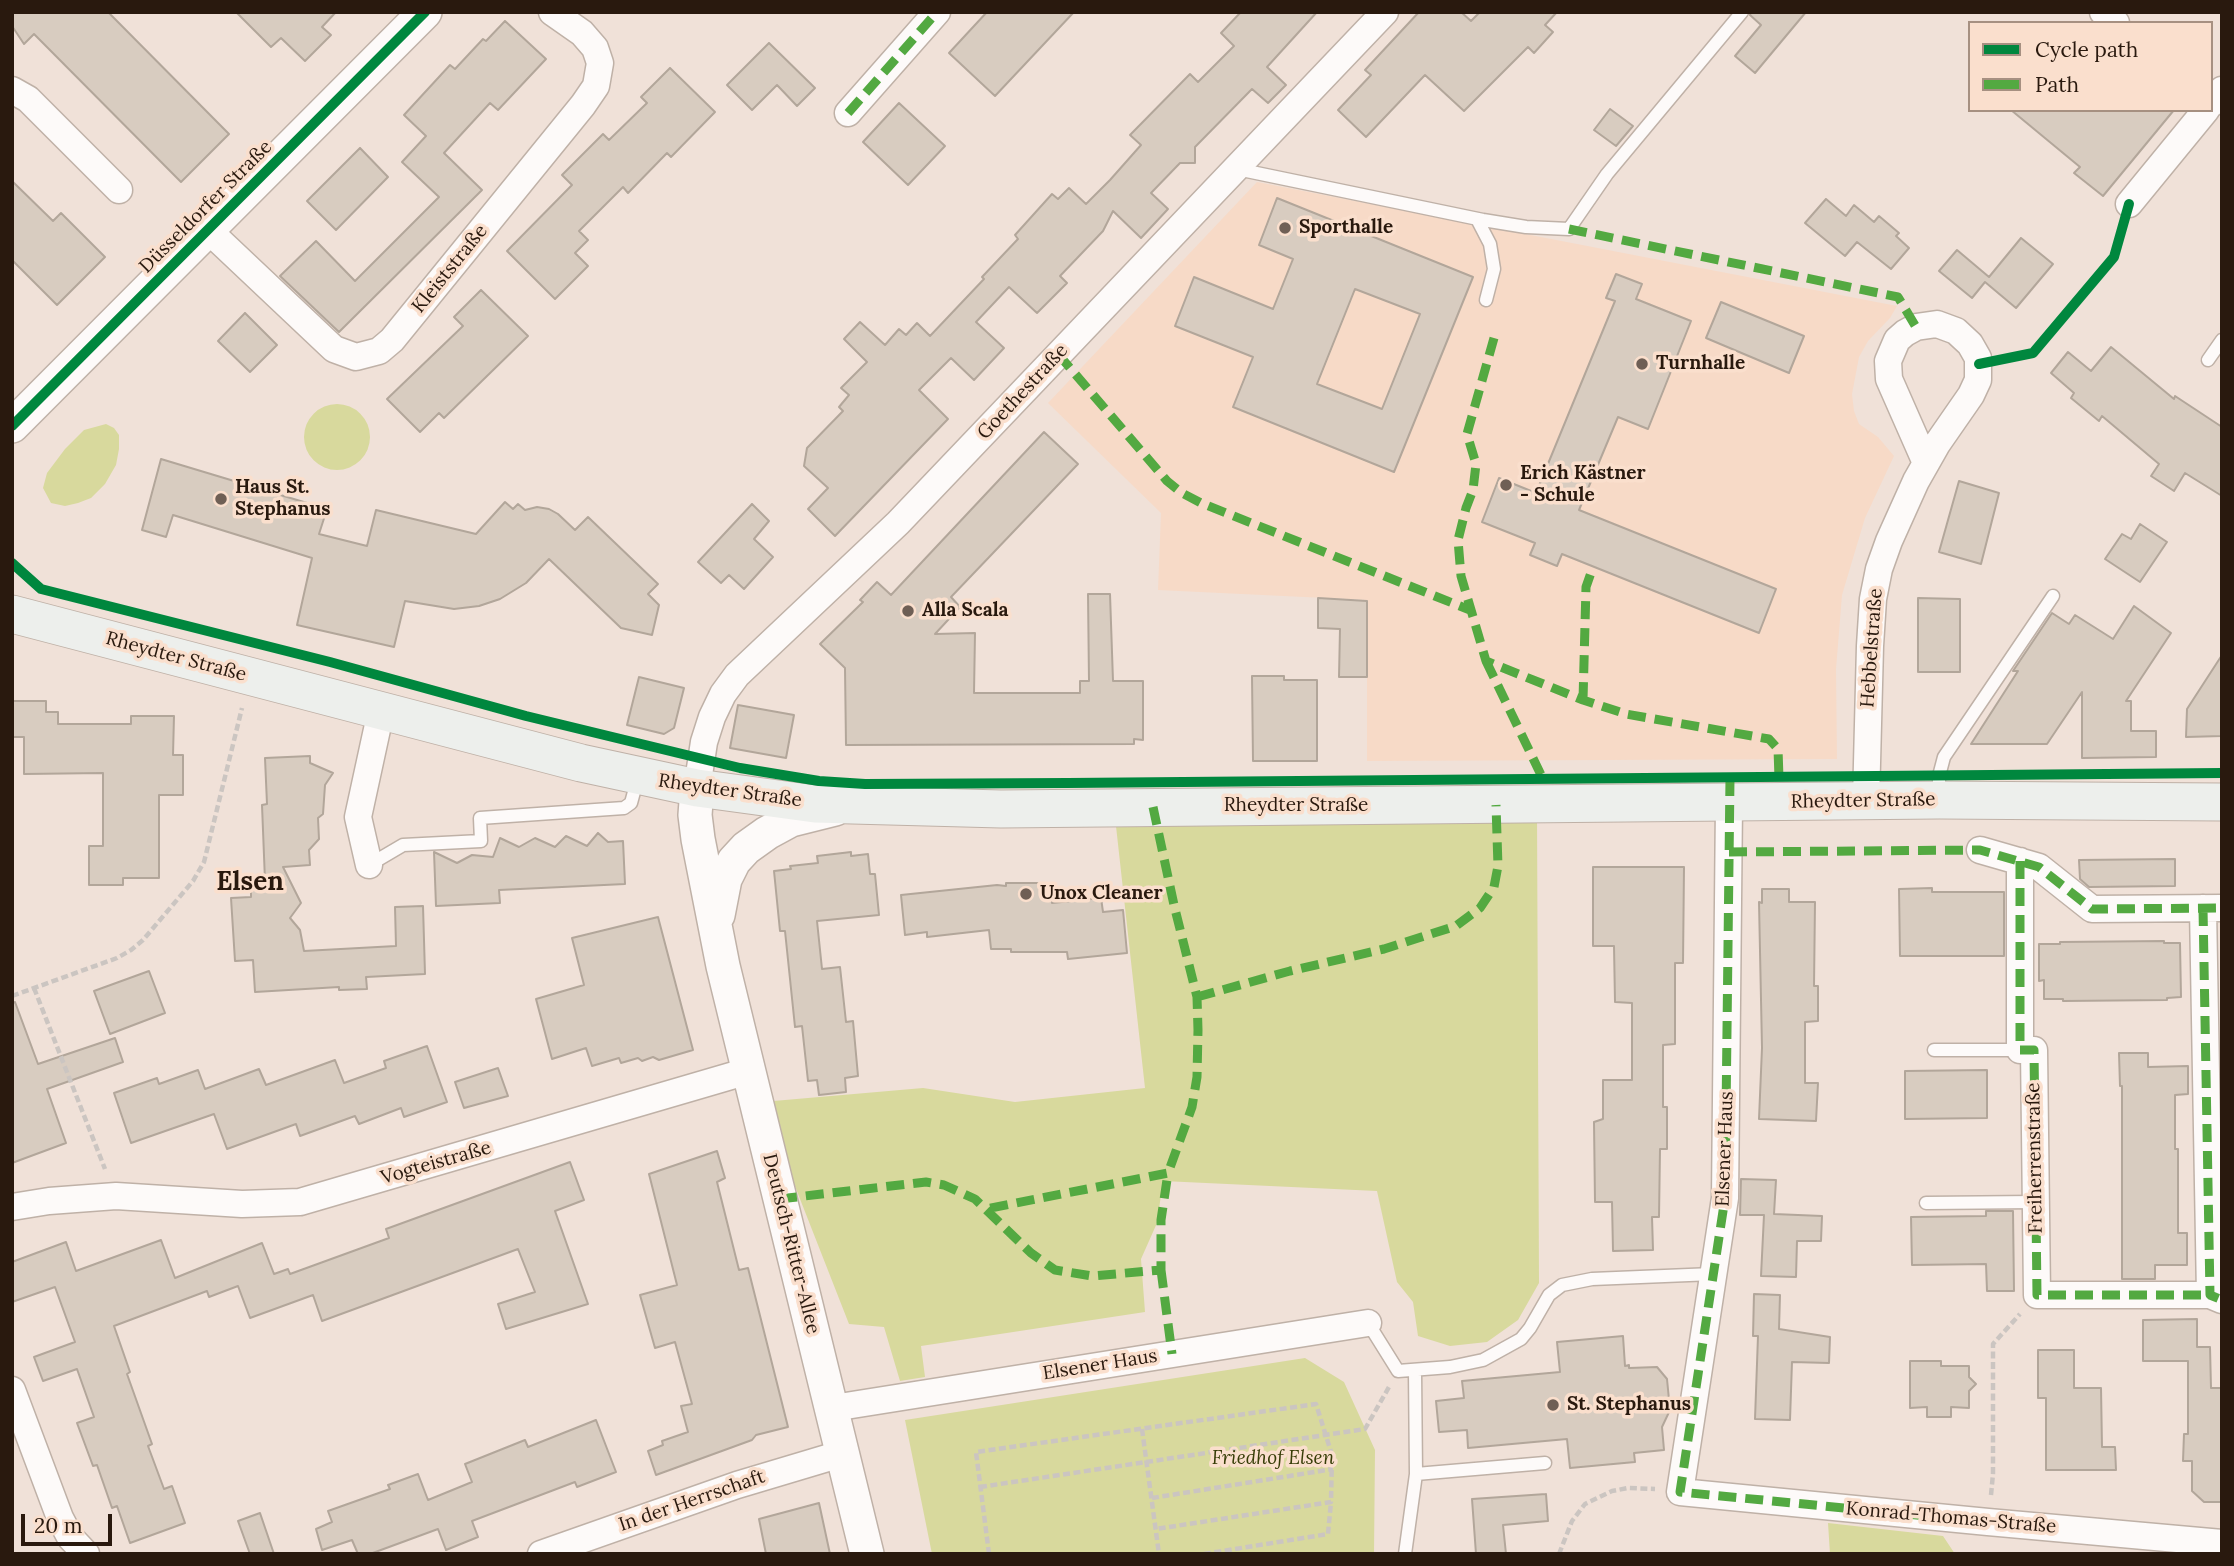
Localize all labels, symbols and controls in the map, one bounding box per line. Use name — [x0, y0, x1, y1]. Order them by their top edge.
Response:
legend — [1968, 21, 2213, 112]
text: Cycle path — [2035, 36, 2138, 63]
text: Path — [2035, 71, 2079, 98]
street label: Düsseldorfer Straße — [135, 136, 277, 278]
place label: Sporthalle — [1299, 217, 1393, 239]
street label: Kleiststraße — [407, 220, 493, 318]
marker: Sporthalle — [1277, 220, 1293, 236]
street label: Goethestraße — [973, 340, 1073, 444]
place label: Turnhalle — [1656, 353, 1745, 375]
marker: Turnhalle — [1634, 356, 1650, 372]
place label: Erich Kästner - Schule — [1520, 463, 1646, 507]
place label: Haus St. Stephanus — [235, 477, 330, 521]
marker: Erich Kästner - Schule — [1498, 477, 1514, 493]
marker: Haus St. Stephanus — [213, 491, 229, 507]
street label: Hebbelstraße — [1856, 588, 1888, 708]
place label: Alla Scala — [922, 600, 1009, 622]
marker: Alla Scala — [900, 603, 916, 619]
street label: Rheydter Straße — [103, 627, 249, 687]
street label: Rheydter Straße — [657, 770, 803, 812]
street label: Rheydter Straße — [1790, 788, 1936, 814]
street label: Rheydter Straße — [1224, 795, 1368, 817]
district label: Elsen — [216, 867, 284, 899]
place label: Unox Cleaner — [1040, 883, 1163, 905]
marker: Unox Cleaner — [1018, 886, 1034, 902]
street label: Freiherrenstraße — [2022, 1082, 2048, 1234]
street label: Elsener Haus — [1712, 1091, 1738, 1207]
street label: Vogteistraße — [378, 1136, 494, 1190]
street label: Deutsch-Ritter-Allee — [758, 1152, 824, 1336]
street label: Elsener Haus — [1041, 1345, 1159, 1385]
place label: St. Stephanus — [1567, 1394, 1691, 1416]
marker: St. Stephanus — [1545, 1397, 1561, 1413]
park label: Friedhof Elsen — [1212, 1448, 1334, 1470]
street label: In der Herrschaft — [616, 1465, 768, 1537]
street label: Konrad-Thomas-Straße — [1845, 1497, 2057, 1539]
scale bar — [24, 1500, 116, 1544]
text: 20 m — [34, 1512, 83, 1539]

